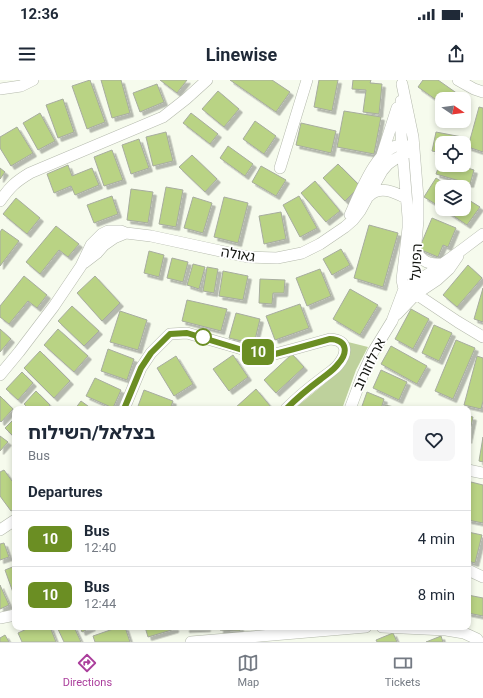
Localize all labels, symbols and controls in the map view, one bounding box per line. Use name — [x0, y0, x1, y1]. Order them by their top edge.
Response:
text: 12:36 — [20, 5, 59, 23]
icon: menu — [16, 43, 38, 65]
icon: share — [445, 43, 467, 65]
text: Linewise — [206, 44, 277, 65]
north arrow — [435, 92, 471, 128]
map controls — [435, 92, 471, 216]
button: locate — [435, 136, 471, 172]
button: layers — [435, 180, 471, 216]
street label: גאולה — [220, 243, 256, 265]
street label: הפועל — [407, 243, 425, 281]
unlabelled marker — [194, 328, 212, 346]
street label: ארלוזורוב — [350, 335, 388, 393]
line badge: 10 — [240, 339, 276, 365]
text: 10 — [250, 344, 266, 360]
button: heart — [413, 419, 455, 461]
text: בצלאל/השילוח — [28, 421, 155, 444]
text: Bus — [28, 448, 50, 463]
text: Departures — [28, 483, 103, 501]
text: Bus — [84, 522, 110, 540]
text: 4 min — [418, 530, 455, 548]
text: 10 — [42, 531, 58, 547]
text: 12:40 — [84, 540, 116, 555]
text: Bus — [84, 578, 110, 596]
text: 8 min — [418, 586, 455, 604]
text: 10 — [42, 587, 58, 603]
text: 12:44 — [84, 596, 116, 611]
tab: Directions — [63, 652, 112, 689]
tab: Map — [237, 652, 259, 689]
tab: Tickets — [385, 652, 420, 689]

